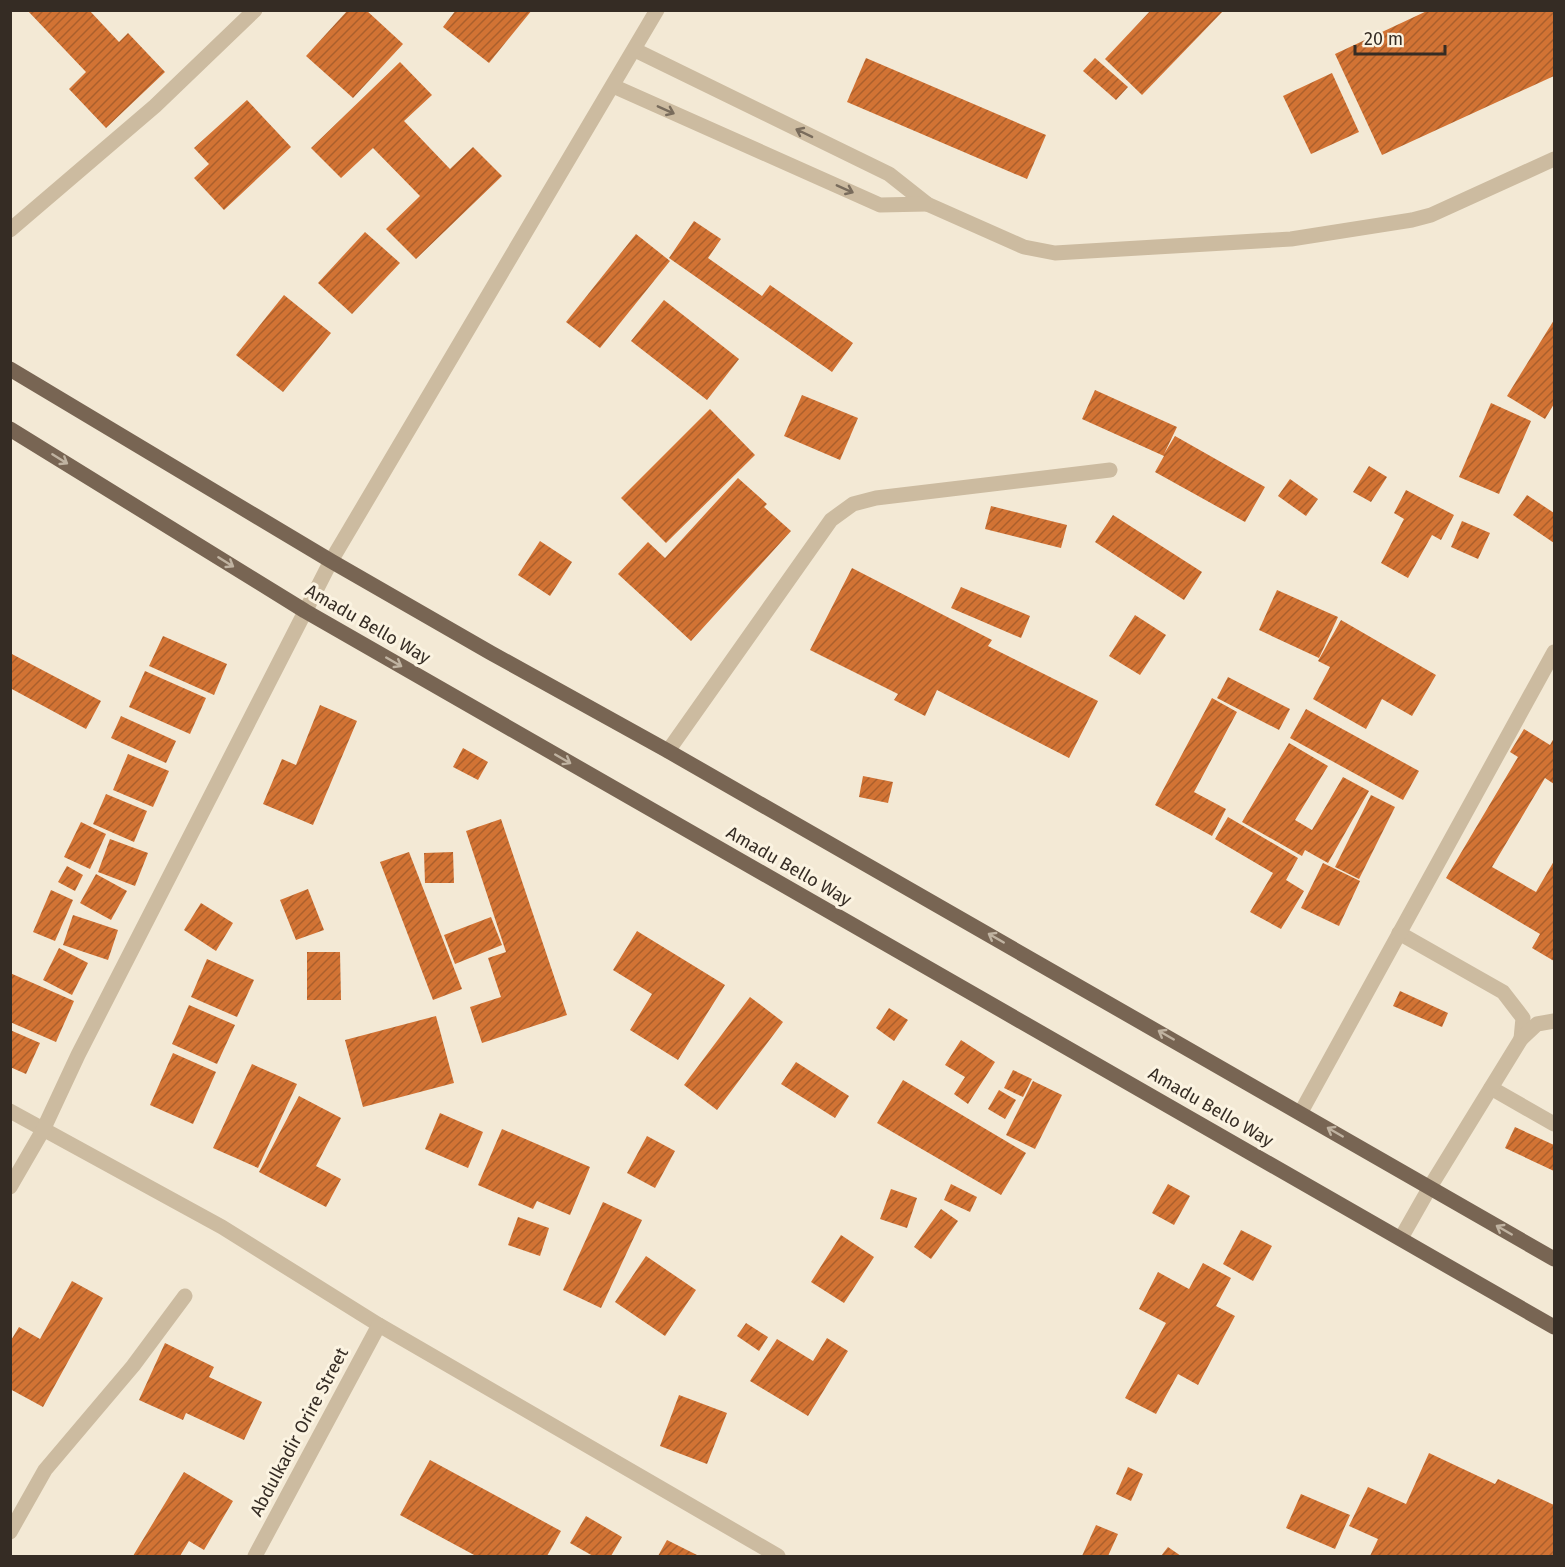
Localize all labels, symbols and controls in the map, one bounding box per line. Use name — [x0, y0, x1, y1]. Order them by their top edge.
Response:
scale bar — [1355, 18, 1445, 56]
text: 20 m — [1364, 28, 1403, 50]
one-way arrow — [657, 105, 675, 116]
one-way arrow — [796, 127, 814, 138]
one-way arrow — [835, 184, 853, 195]
one-way arrow — [51, 454, 68, 466]
one-way arrow — [217, 557, 234, 569]
street label: Amadu Bello Way — [302, 579, 435, 669]
one-way arrow — [384, 657, 402, 668]
one-way arrow — [554, 753, 571, 765]
street label: Amadu Bello Way — [723, 821, 856, 911]
one-way arrow — [988, 932, 1005, 944]
one-way arrow — [1158, 1029, 1175, 1041]
street label: Amadu Bello Way — [1145, 1062, 1278, 1152]
one-way arrow — [1327, 1126, 1344, 1138]
one-way arrow — [1496, 1223, 1513, 1235]
street label: Abdulkadir Orire Street — [245, 1343, 353, 1520]

